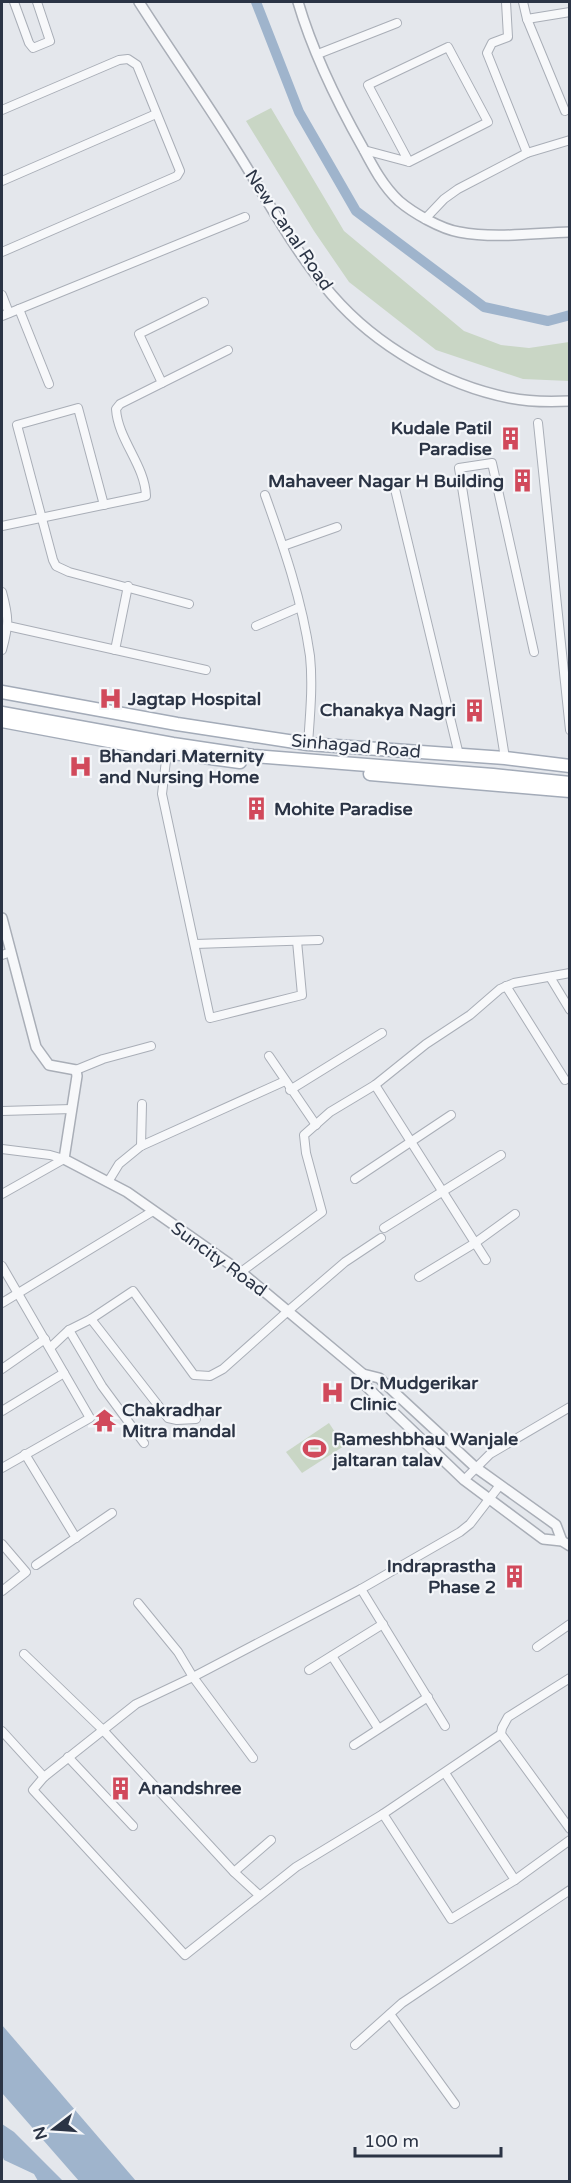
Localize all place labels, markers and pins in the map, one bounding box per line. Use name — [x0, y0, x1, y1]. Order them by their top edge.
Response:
place label: Kudale Patil Paradise — [391, 417, 492, 460]
building icon: Kudale Patil Paradise — [497, 425, 523, 451]
building icon: Mahaveer Nagar H Building — [509, 468, 535, 494]
place label: Mahaveer Nagar H Building — [268, 470, 504, 492]
hospital icon: Jagtap Hospital — [97, 686, 123, 712]
place label: Jagtap Hospital — [127, 688, 261, 710]
building icon: Chanakya Nagri — [461, 697, 487, 723]
place label: Chanakya Nagri — [320, 699, 456, 721]
place label: Bhandari Maternity and Nursing Home — [99, 745, 264, 788]
hospital icon: Bhandari Maternity and Nursing Home — [68, 753, 94, 779]
building icon: Mohite Paradise — [243, 796, 269, 822]
place label: Mohite Paradise — [274, 798, 413, 820]
place label: Dr. Mudgerikar Clinic — [350, 1372, 479, 1415]
hospital icon: Dr. Mudgerikar Clinic — [319, 1380, 345, 1406]
place label: Chakradhar Mitra mandal — [122, 1399, 236, 1442]
temple icon: Chakradhar Mitra mandal — [91, 1407, 117, 1433]
place label: Rameshbhau Wanjale jaltaran talav — [331, 1428, 518, 1471]
sports icon: Rameshbhau Wanjale jaltaran talav — [302, 1436, 328, 1462]
place label: Indraprastha Phase 2 — [387, 1555, 496, 1598]
building icon: Indraprastha Phase 2 — [501, 1563, 527, 1589]
building icon: Anandshree — [107, 1775, 133, 1801]
place label: Anandshree — [138, 1777, 241, 1799]

